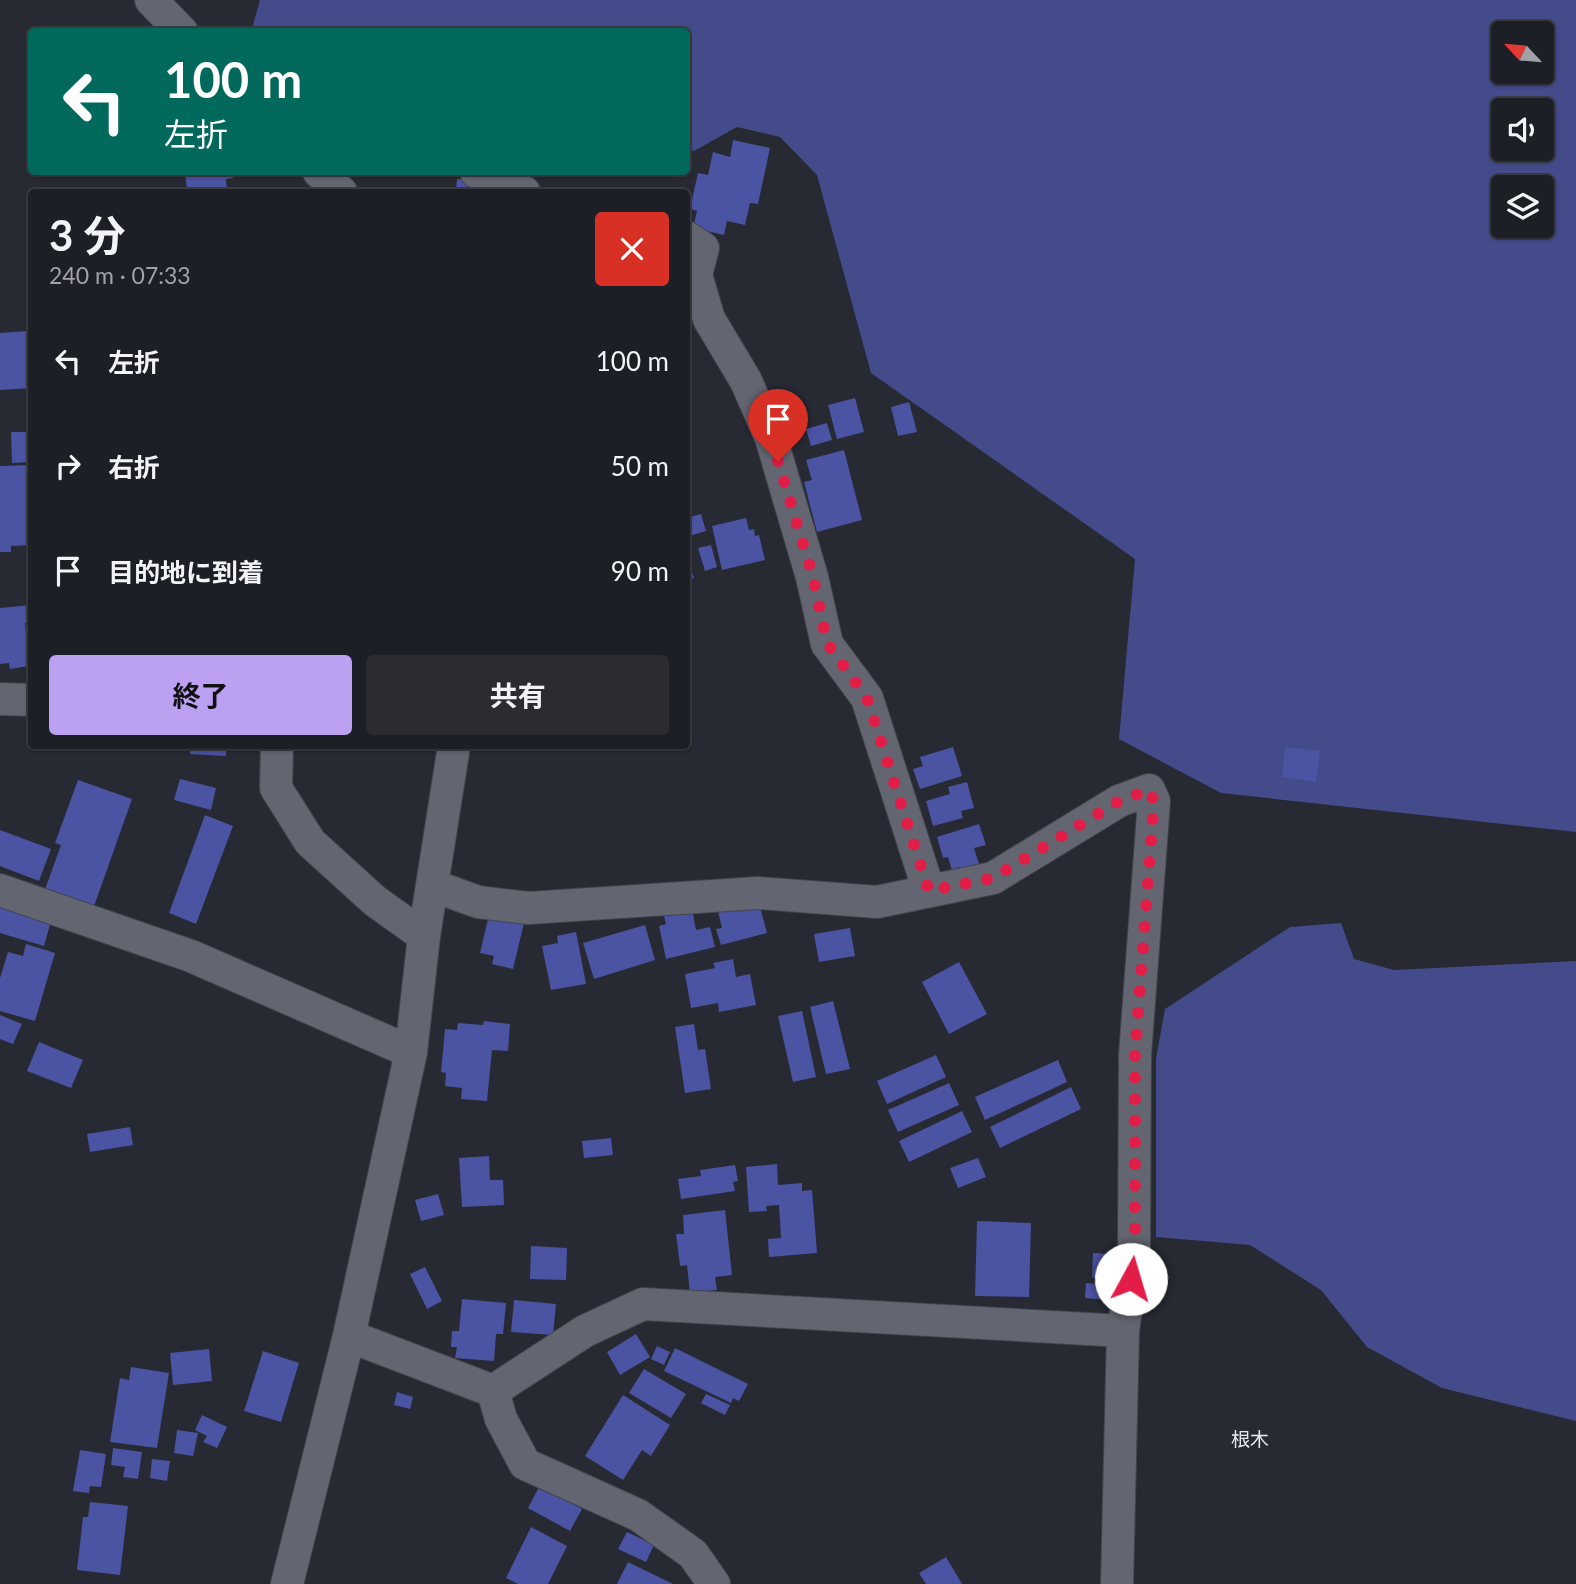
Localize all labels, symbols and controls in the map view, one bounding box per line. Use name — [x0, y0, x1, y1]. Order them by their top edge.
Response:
north arrow — [1491, 21, 1554, 84]
map controls — [1491, 21, 1554, 238]
text: 100 m — [164, 50, 302, 108]
icon: left — [49, 56, 140, 147]
button: sound — [1491, 98, 1554, 161]
text: 左折 — [164, 114, 228, 153]
button: layers — [1491, 175, 1554, 238]
text: 3 分 — [49, 210, 126, 260]
button: close — [595, 212, 669, 286]
text: 240 m · 07:33 — [49, 261, 191, 289]
icon: left — [49, 342, 87, 380]
text: 100 m — [596, 345, 669, 377]
text: 左折 — [108, 346, 160, 378]
pin — [748, 389, 808, 461]
icon: arrive — [759, 400, 797, 438]
icon: right — [49, 447, 87, 485]
text: 50 m — [611, 450, 669, 482]
text: 右折 — [108, 451, 160, 483]
icon: arrive — [49, 552, 87, 590]
text: 90 m — [611, 555, 669, 587]
text: 目的地に到着 — [108, 556, 264, 588]
button: 終了 — [49, 655, 352, 735]
button: 共有 — [366, 655, 669, 735]
position arrow — [1094, 1242, 1168, 1316]
district label: 根木 — [1231, 1427, 1269, 1450]

